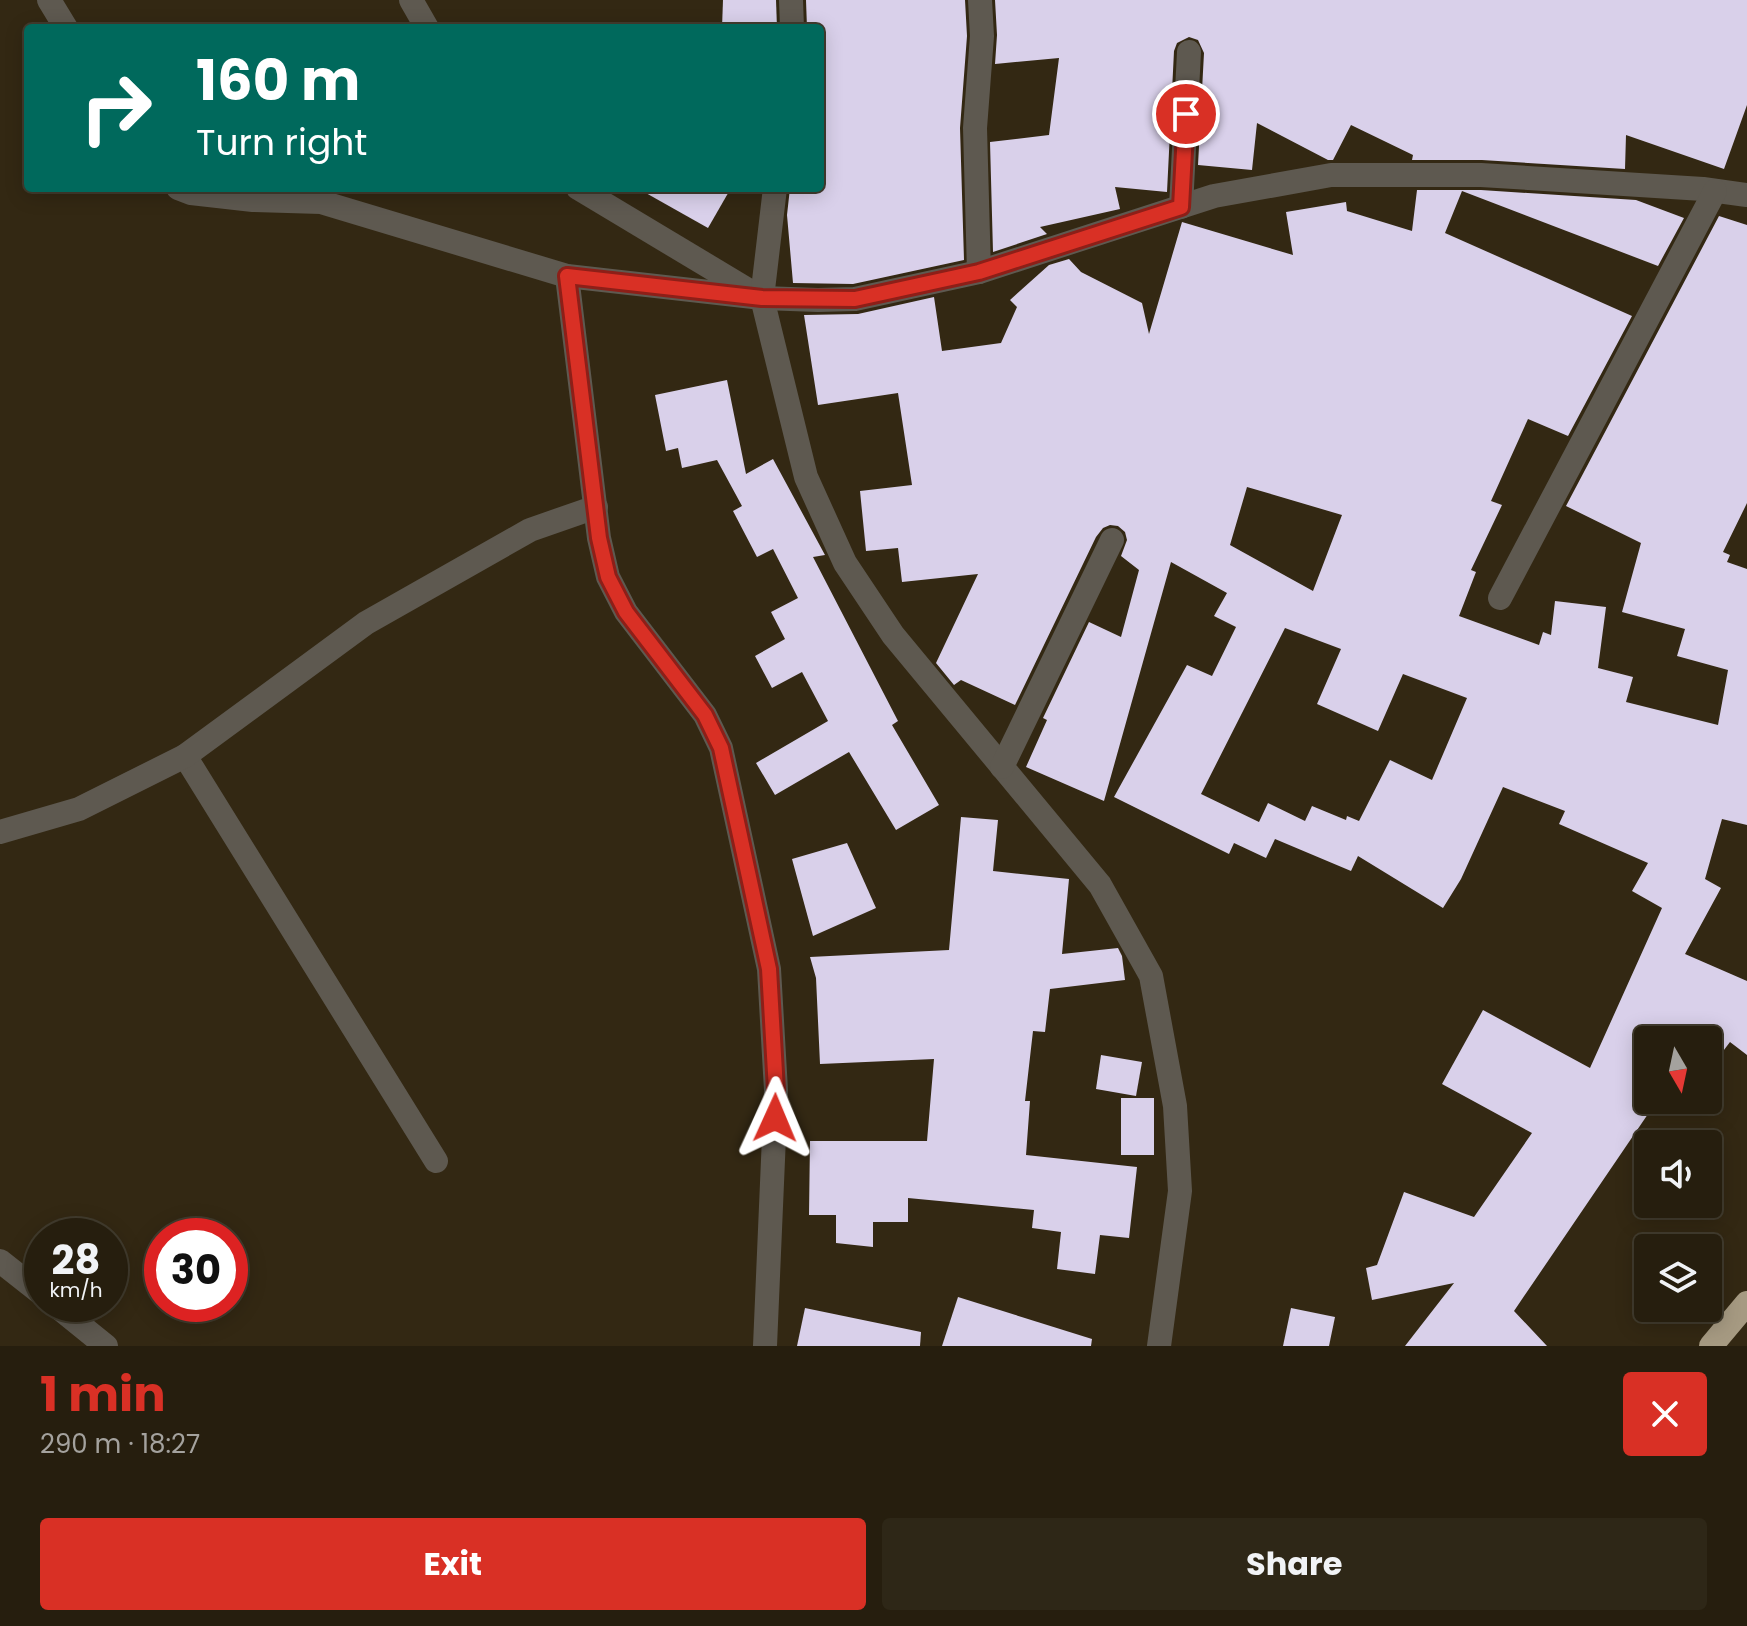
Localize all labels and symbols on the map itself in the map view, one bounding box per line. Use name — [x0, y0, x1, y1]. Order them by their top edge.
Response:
pin — [1152, 80, 1220, 148]
north arrow — [1634, 1026, 1722, 1114]
position arrow — [733, 1076, 817, 1160]
speed limit sign: 30 — [144, 1218, 248, 1322]

